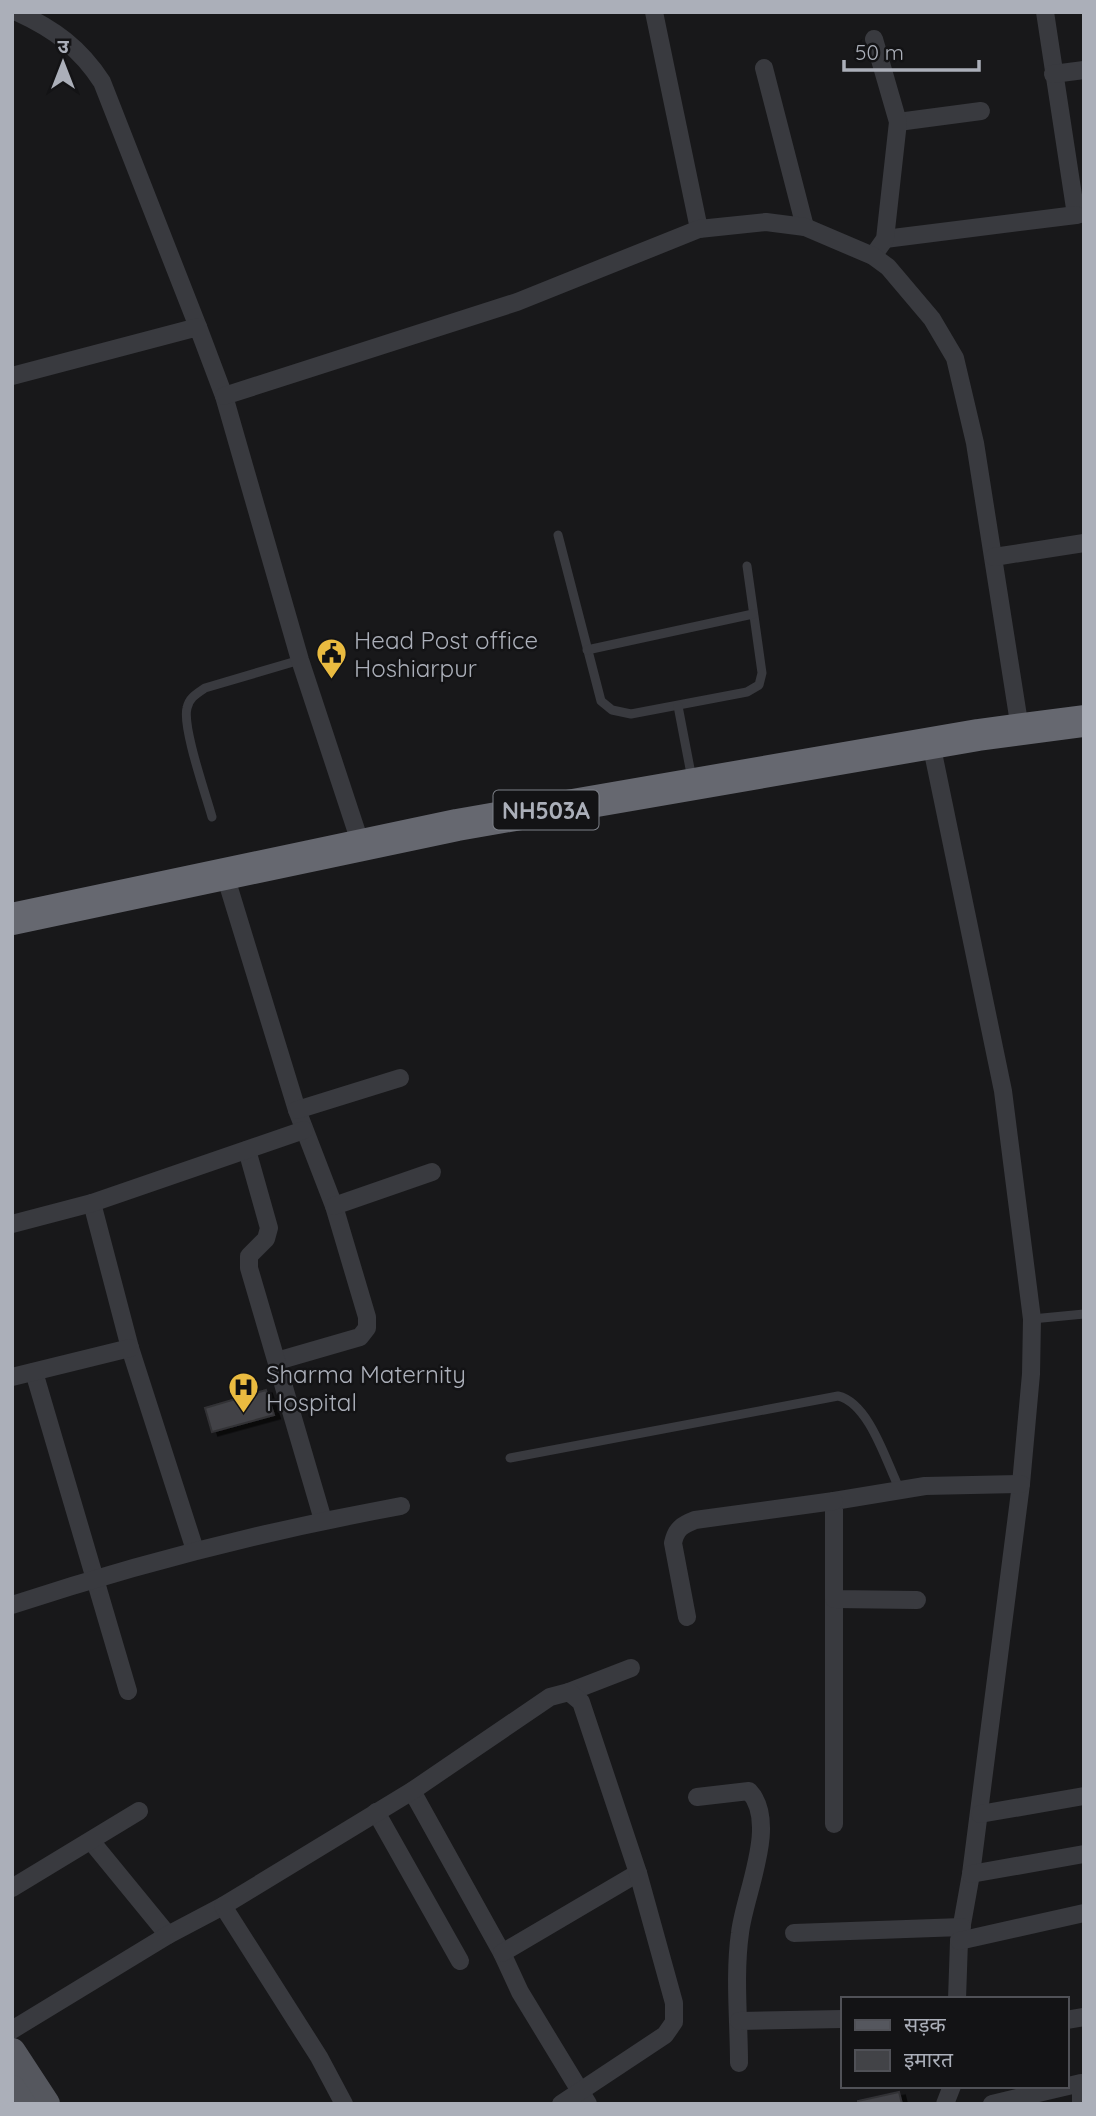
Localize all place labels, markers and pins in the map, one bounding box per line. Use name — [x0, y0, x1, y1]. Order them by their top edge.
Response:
place label: Head Post office Hoshiarpur — [354, 625, 538, 683]
public building icon: Head Post office Hoshiarpur — [314, 637, 348, 681]
place label: Sharma Maternity Hospital — [266, 1359, 466, 1417]
hospital icon: Sharma Maternity Hospital — [226, 1371, 260, 1415]

